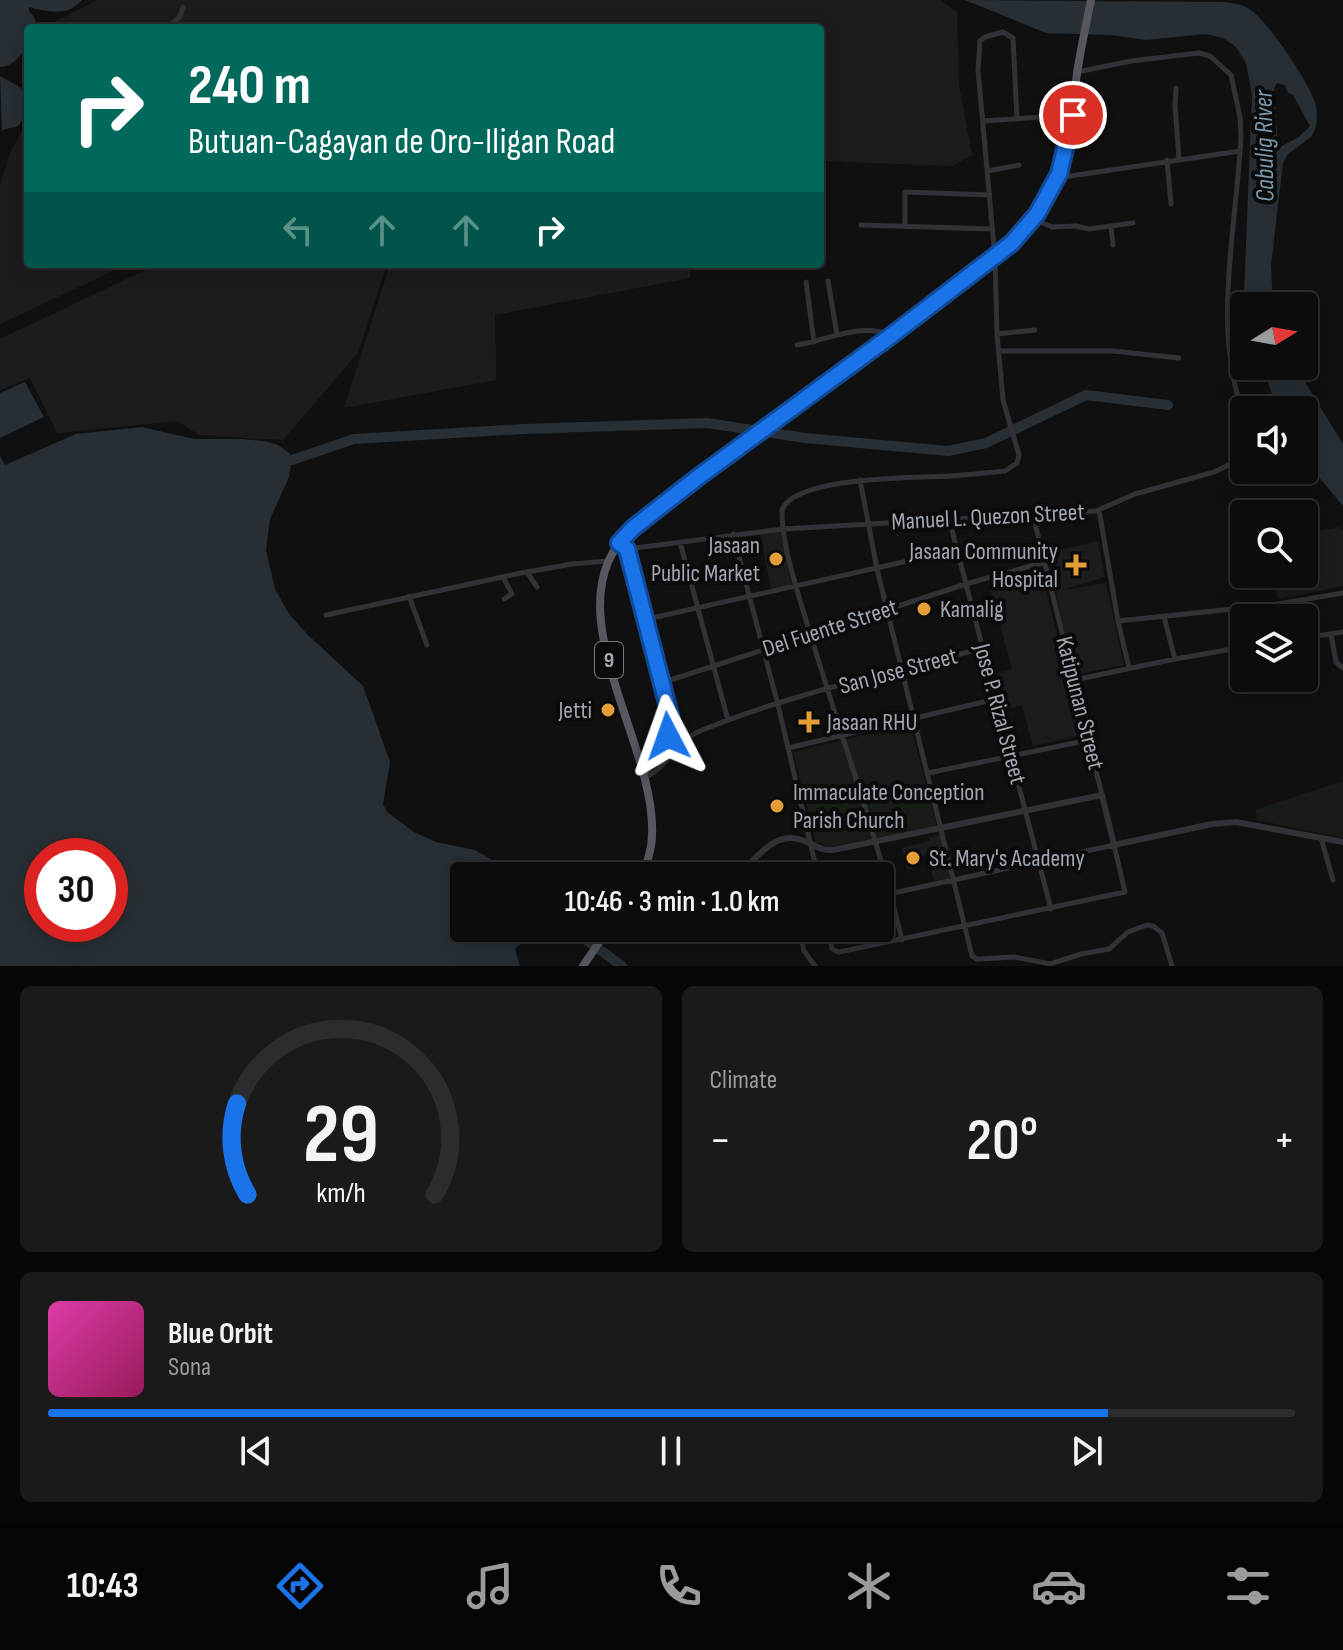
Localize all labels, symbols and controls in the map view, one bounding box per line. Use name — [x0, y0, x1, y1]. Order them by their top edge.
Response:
text: 240 m — [188, 53, 311, 120]
icon: right — [56, 56, 160, 160]
pin — [1039, 81, 1107, 149]
water label: Cabulig River — [1248, 88, 1281, 202]
icon: arrive — [1051, 93, 1095, 137]
text: Butuan-Cagayan de Oro-Iligan Road — [188, 121, 615, 164]
icon: left — [276, 208, 320, 252]
icon: ahead — [360, 208, 404, 252]
icon: ahead — [444, 208, 488, 252]
icon: right — [528, 208, 572, 252]
north arrow — [1230, 292, 1318, 380]
map controls — [1230, 292, 1318, 692]
button: sound — [1230, 396, 1318, 484]
street label: Manuel L. Quezon Street — [891, 497, 1085, 537]
button: search — [1230, 500, 1318, 588]
place label: Jasaan Public Market — [651, 531, 760, 588]
place label: Jasaan Community Hospital — [908, 537, 1058, 594]
marker: Jasaan Public Market — [767, 550, 785, 568]
marker: Jasaan Community Hospital — [1065, 554, 1087, 576]
street label: Del Fuente Street — [759, 593, 901, 663]
place label: Kamalig — [940, 595, 1004, 624]
marker: Kamalig — [915, 600, 933, 618]
button: layers — [1230, 604, 1318, 692]
street label: Katipunan Street — [1049, 634, 1111, 772]
street label: Jose P. Rizal Street — [967, 640, 1033, 788]
street label: San Jose Street — [836, 641, 960, 701]
road number: 9 — [595, 642, 623, 678]
position arrow — [626, 694, 710, 778]
place label: Jetti — [557, 696, 592, 725]
marker: Jetti — [599, 701, 617, 719]
place label: Jasaan RHU — [826, 708, 917, 737]
marker: Jasaan RHU — [798, 711, 820, 733]
place label: Immaculate Conception Parish Church — [793, 778, 985, 835]
marker: Immaculate Conception Parish Church — [768, 797, 786, 815]
speed limit sign: 30 — [24, 838, 128, 942]
place label: St. Mary's Academy — [929, 844, 1085, 873]
marker: St. Mary's Academy — [904, 849, 922, 867]
text: 10:46 · 3 min · 1.0 km — [565, 884, 779, 920]
text: Climate — [710, 1065, 777, 1096]
text: 29 — [303, 1086, 379, 1186]
text: 20° — [966, 1105, 1038, 1177]
text: − — [710, 1114, 731, 1167]
text: + — [1273, 1114, 1295, 1167]
text: km/h — [316, 1176, 365, 1211]
text: Blue Orbit — [168, 1316, 273, 1352]
text: Sona — [168, 1352, 211, 1383]
icon: previous — [234, 1429, 278, 1473]
icon: pause — [649, 1429, 693, 1473]
icon: next — [1065, 1429, 1109, 1473]
icon: directions — [272, 1558, 328, 1614]
icon: music — [462, 1558, 518, 1614]
icon: phone — [651, 1558, 707, 1614]
icon: climate — [841, 1558, 897, 1614]
icon: car — [1031, 1558, 1087, 1614]
icon: filters — [1220, 1558, 1276, 1614]
text: 10:43 — [67, 1565, 139, 1608]

